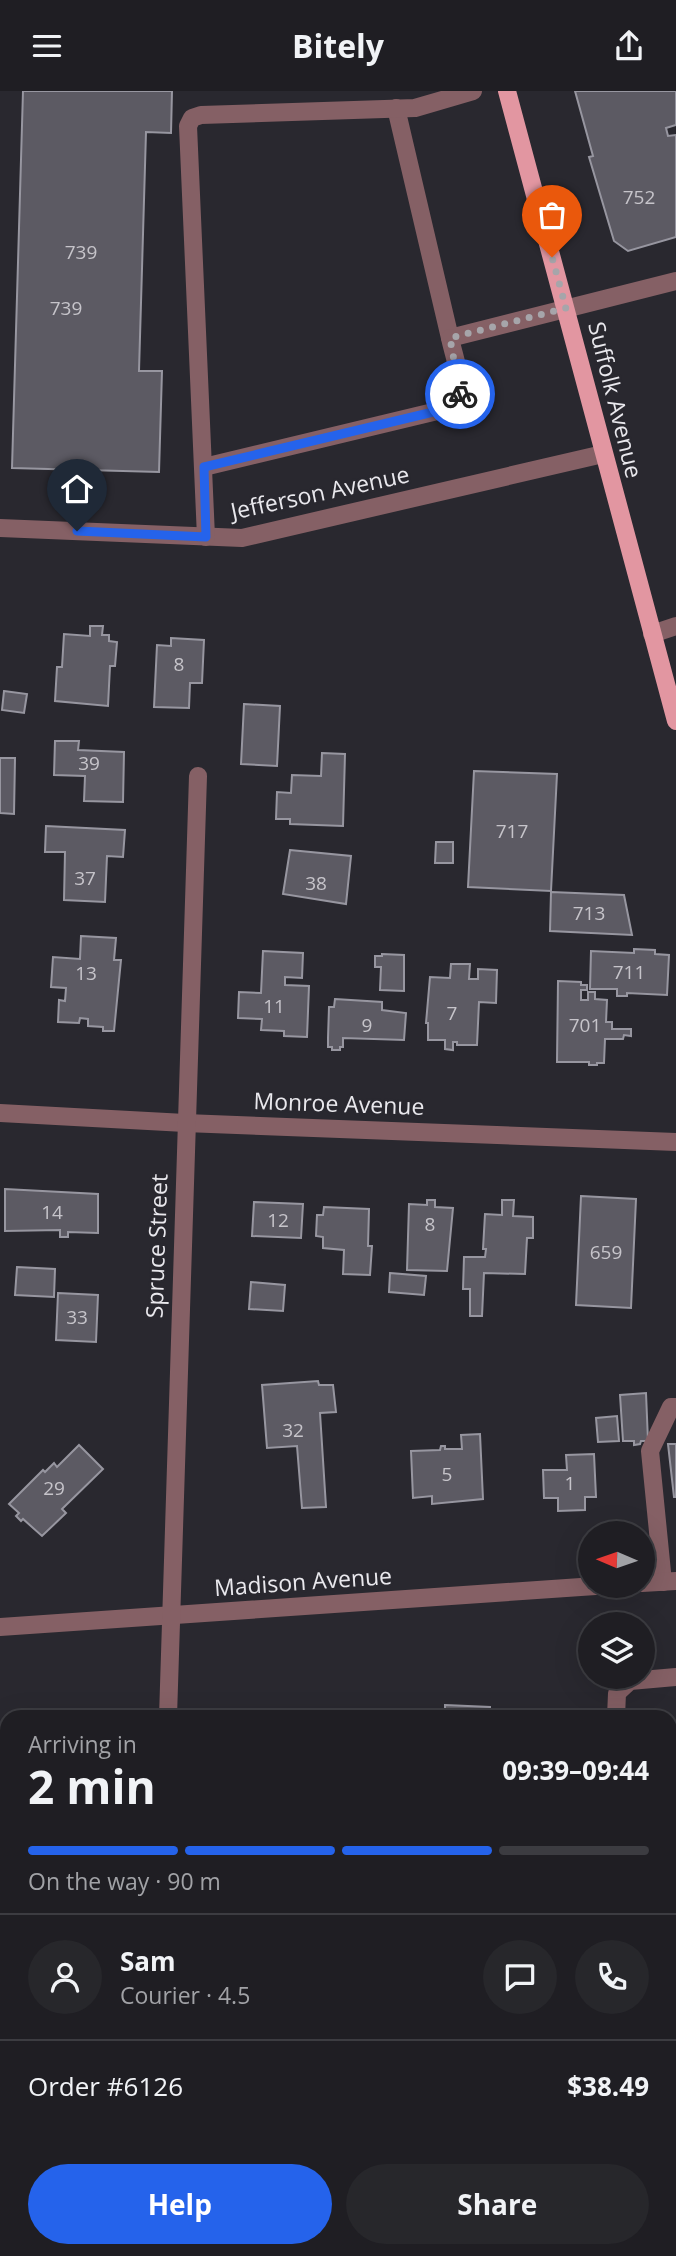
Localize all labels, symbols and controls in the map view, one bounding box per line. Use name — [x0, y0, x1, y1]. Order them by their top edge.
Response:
text: Bitely — [292, 24, 384, 67]
icon: menu — [28, 27, 66, 65]
icon: share — [610, 27, 648, 65]
house number: 752 — [623, 184, 655, 210]
pin — [522, 185, 582, 257]
icon: bag — [533, 196, 571, 234]
house number: 739 — [65, 239, 97, 265]
house number: 739 — [50, 295, 82, 321]
street label: Suffolk Avenue — [581, 318, 651, 481]
courier — [425, 359, 495, 429]
icon: bike — [441, 375, 479, 413]
street label: Jefferson Avenue — [226, 457, 412, 527]
pin — [47, 459, 107, 531]
icon: home — [58, 470, 96, 508]
house number: 8 — [174, 651, 184, 677]
house number: 39 — [78, 750, 100, 776]
house number: 717 — [496, 818, 528, 844]
house number: 37 — [74, 865, 96, 891]
house number: 38 — [305, 870, 327, 896]
house number: 713 — [573, 900, 605, 926]
house number: 711 — [613, 959, 645, 985]
house number: 13 — [75, 960, 97, 986]
house number: 11 — [263, 993, 285, 1019]
house number: 7 — [447, 1000, 457, 1026]
house number: 9 — [362, 1012, 372, 1038]
house number: 701 — [569, 1012, 601, 1038]
street label: Monroe Avenue — [253, 1084, 425, 1122]
street label: Spruce Street — [137, 1173, 175, 1319]
house number: 14 — [41, 1199, 63, 1225]
house number: 12 — [267, 1207, 289, 1233]
house number: 8 — [425, 1211, 435, 1237]
house number: 659 — [590, 1239, 622, 1265]
house number: 33 — [66, 1304, 88, 1330]
house number: 32 — [282, 1417, 304, 1443]
house number: 5 — [442, 1461, 452, 1487]
house number: 1 — [565, 1470, 575, 1496]
house number: 29 — [43, 1475, 65, 1501]
north arrow — [578, 1521, 654, 1598]
map controls — [578, 1521, 655, 1689]
street label: Madison Avenue — [213, 1559, 393, 1603]
button: layers — [578, 1612, 655, 1689]
text: Arriving in — [28, 1728, 137, 1760]
text: 09:39–09:44 — [502, 1752, 649, 1788]
text: 2 min — [28, 1755, 156, 1817]
text: On the way · 90 m — [28, 1865, 221, 1897]
button: person — [28, 1940, 102, 2014]
button: chat — [483, 1940, 557, 2014]
button: phone — [575, 1940, 649, 2014]
text: Sam — [120, 1943, 176, 1979]
text: Courier · 4.5 — [120, 1979, 250, 2011]
text: Order #6126 — [28, 2068, 183, 2104]
text: $38.49 — [567, 2068, 649, 2104]
button: Help — [28, 2164, 332, 2244]
button: Share — [346, 2164, 649, 2244]

